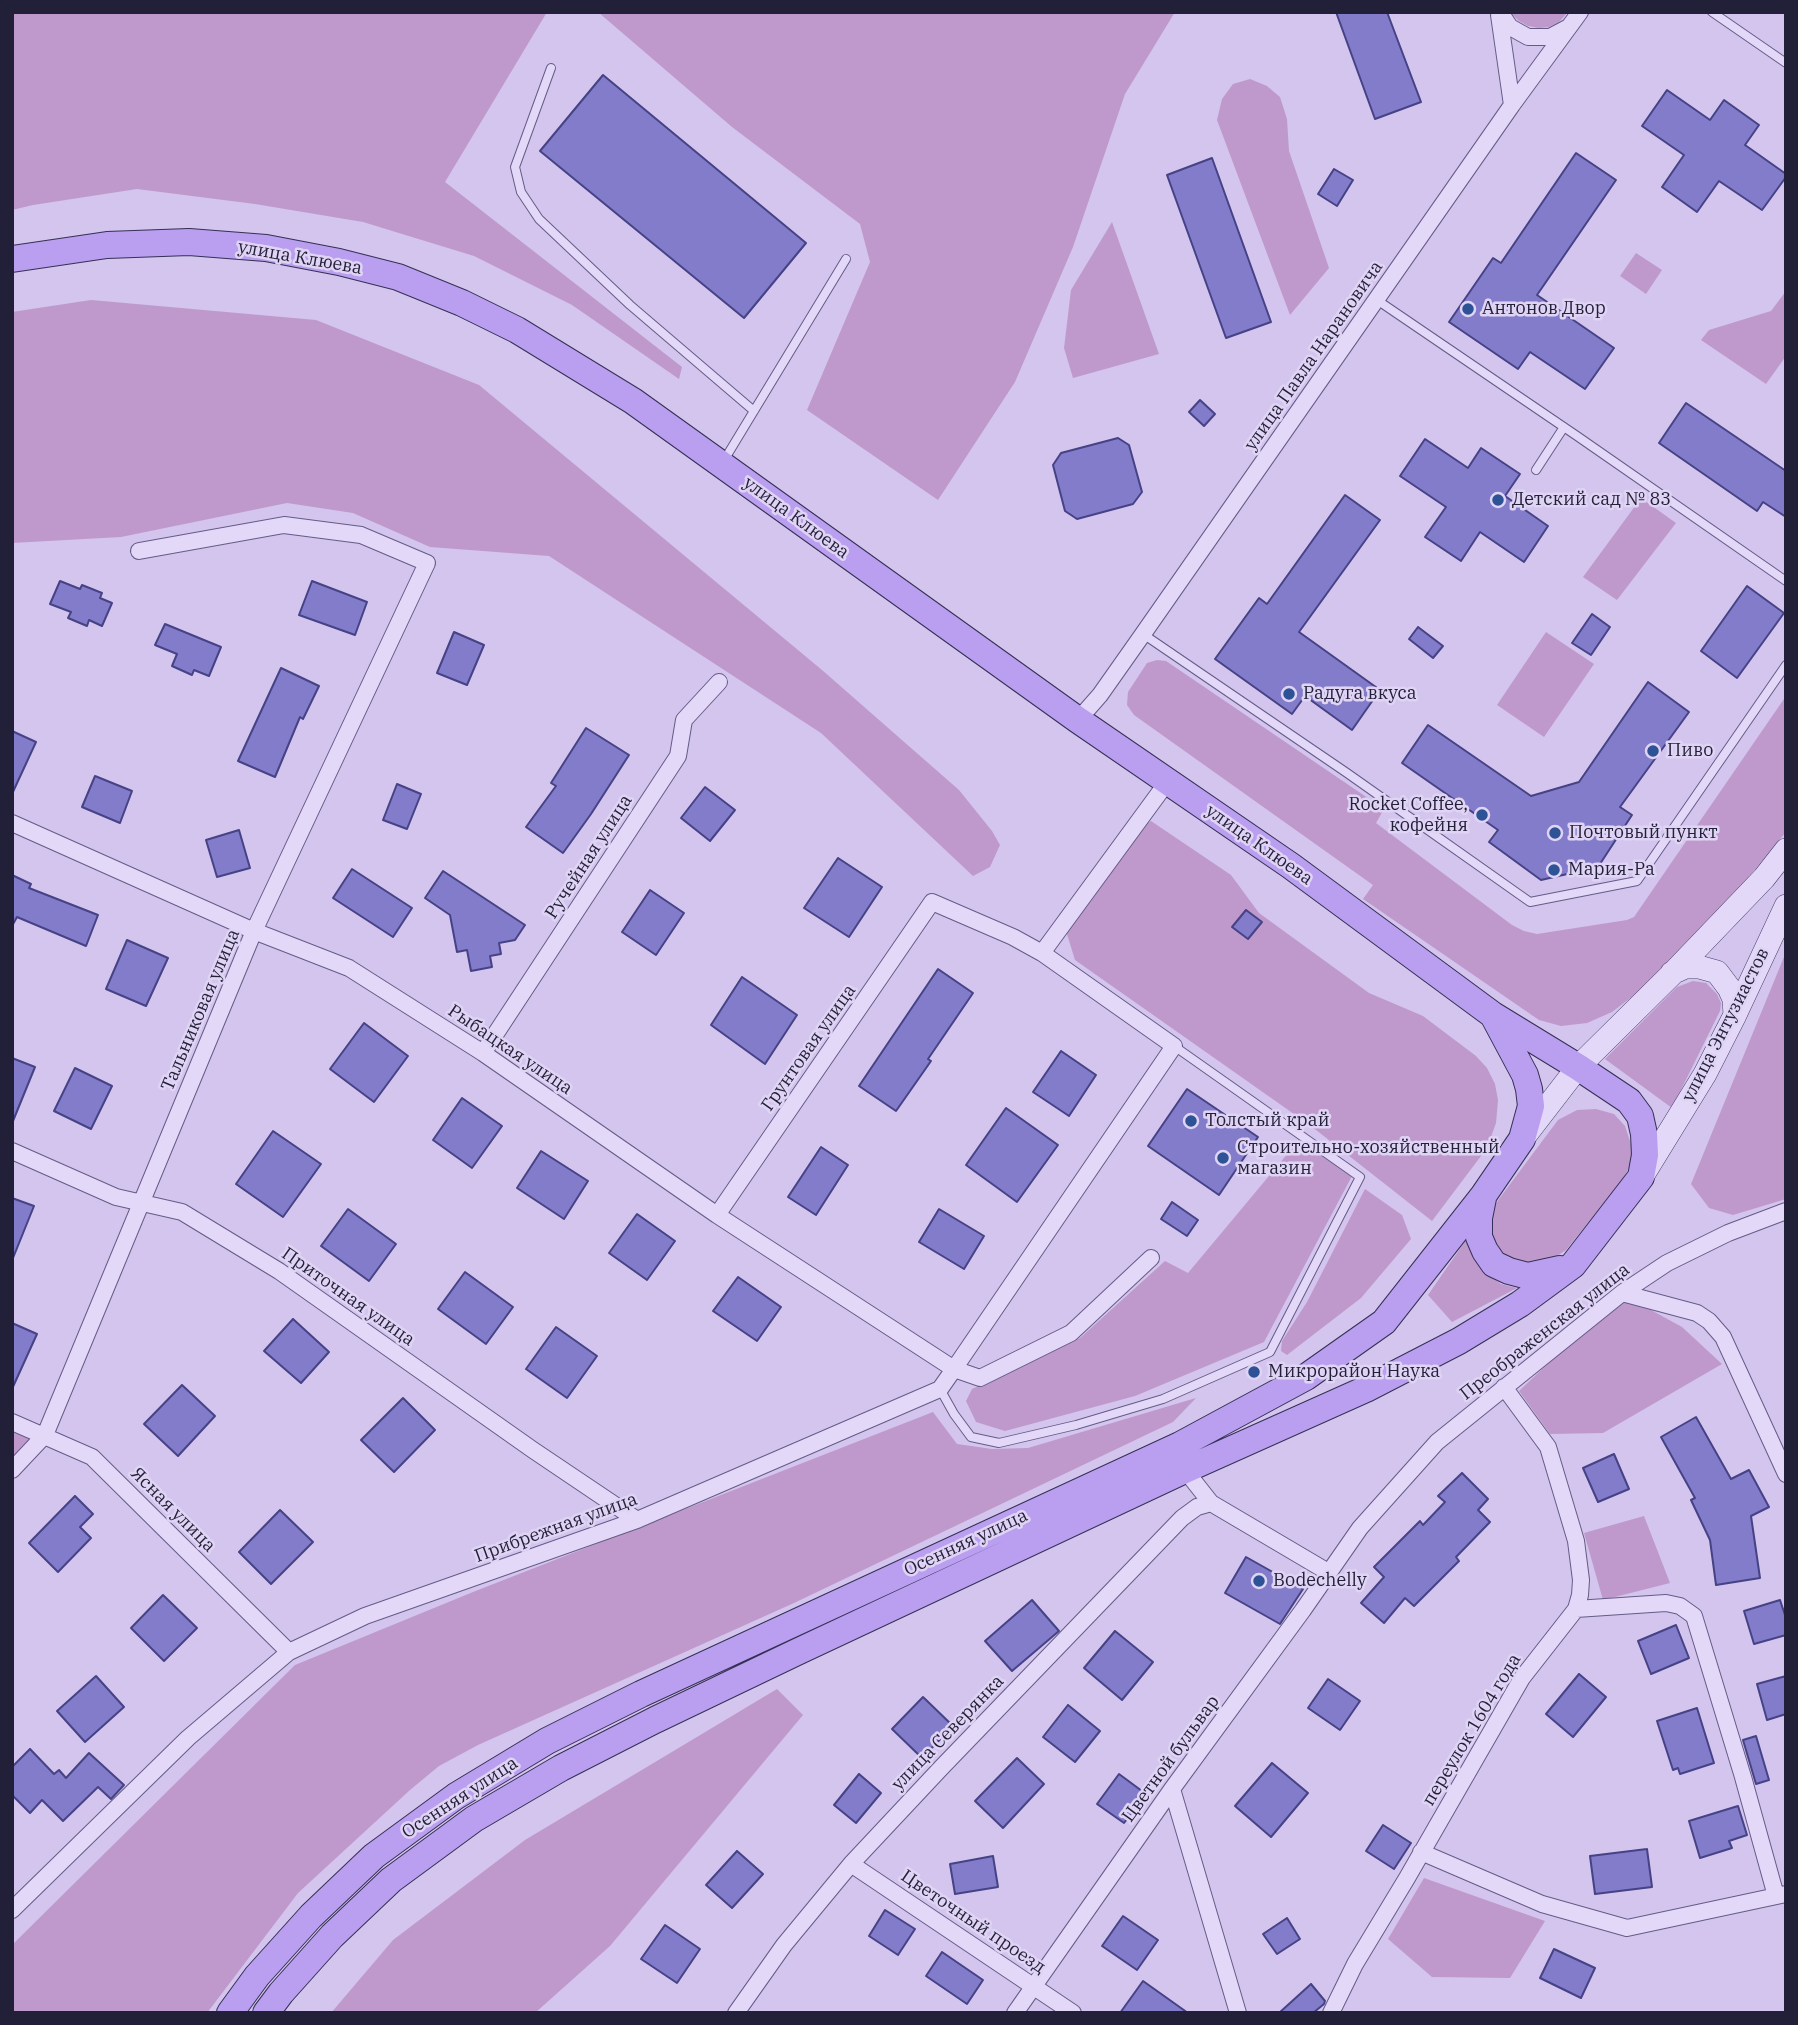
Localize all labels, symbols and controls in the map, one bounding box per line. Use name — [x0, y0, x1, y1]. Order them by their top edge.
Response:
street label: улица Клюева — [236, 236, 364, 280]
street label: улица Павла Нарановича — [1240, 257, 1388, 455]
place label: Антонов Двор — [1482, 298, 1606, 320]
marker: Антонов Двор — [1460, 301, 1476, 317]
street label: улица Клюева — [739, 472, 853, 564]
place label: Детский сад № 83 — [1512, 489, 1671, 511]
marker: Детский сад № 83 — [1490, 492, 1506, 508]
place label: Радуга вкуса — [1303, 683, 1417, 705]
marker: Радуга вкуса — [1281, 686, 1297, 702]
place label: Пиво — [1667, 740, 1713, 762]
marker: Пиво — [1645, 743, 1661, 759]
street label: Ручейная улица — [541, 791, 637, 923]
place label: Rocket Coffee, кофейня — [1349, 794, 1468, 836]
street label: улица Клюева — [1201, 800, 1317, 890]
marker: Rocket Coffee, кофейня — [1474, 807, 1490, 823]
place label: Почтовый пункт — [1569, 822, 1718, 844]
marker: Почтовый пункт — [1547, 825, 1563, 841]
place label: Мария-Ра — [1568, 859, 1655, 881]
marker: Мария-Ра — [1546, 862, 1562, 878]
street label: Тальниковая улица — [157, 926, 245, 1094]
street label: улица Энтузиастов — [1678, 944, 1774, 1106]
street label: Грунтовая улица — [757, 981, 861, 1115]
street label: Рыбацкая улица — [444, 1000, 576, 1100]
place label: Толстый край — [1205, 1110, 1330, 1132]
marker: Толстый край — [1183, 1113, 1199, 1129]
place label: Строительно-хозяйственный магазин — [1237, 1137, 1500, 1180]
marker: Строительно-хозяйственный магазин — [1215, 1150, 1231, 1166]
street label: Приточная улица — [277, 1243, 419, 1351]
street label: Преображенская улица — [1456, 1259, 1634, 1405]
place label: Микрорайон Наука — [1268, 1361, 1440, 1383]
marker: Микрорайон Наука — [1246, 1364, 1262, 1380]
street label: Ясная улица — [126, 1463, 220, 1557]
street label: Прибрежная улица — [472, 1489, 640, 1567]
street label: Осенняя улица — [901, 1505, 1031, 1581]
place label: Bodechelly — [1273, 1570, 1367, 1592]
marker: Bodechelly — [1251, 1573, 1267, 1589]
street label: переулок 1604 года — [1418, 1650, 1526, 1810]
street label: улица Северянка — [887, 1671, 1009, 1795]
street label: Цветной бульвар — [1118, 1691, 1224, 1827]
street label: Осенняя улица — [398, 1753, 522, 1843]
street label: Цветочный проезд — [897, 1866, 1049, 1978]

